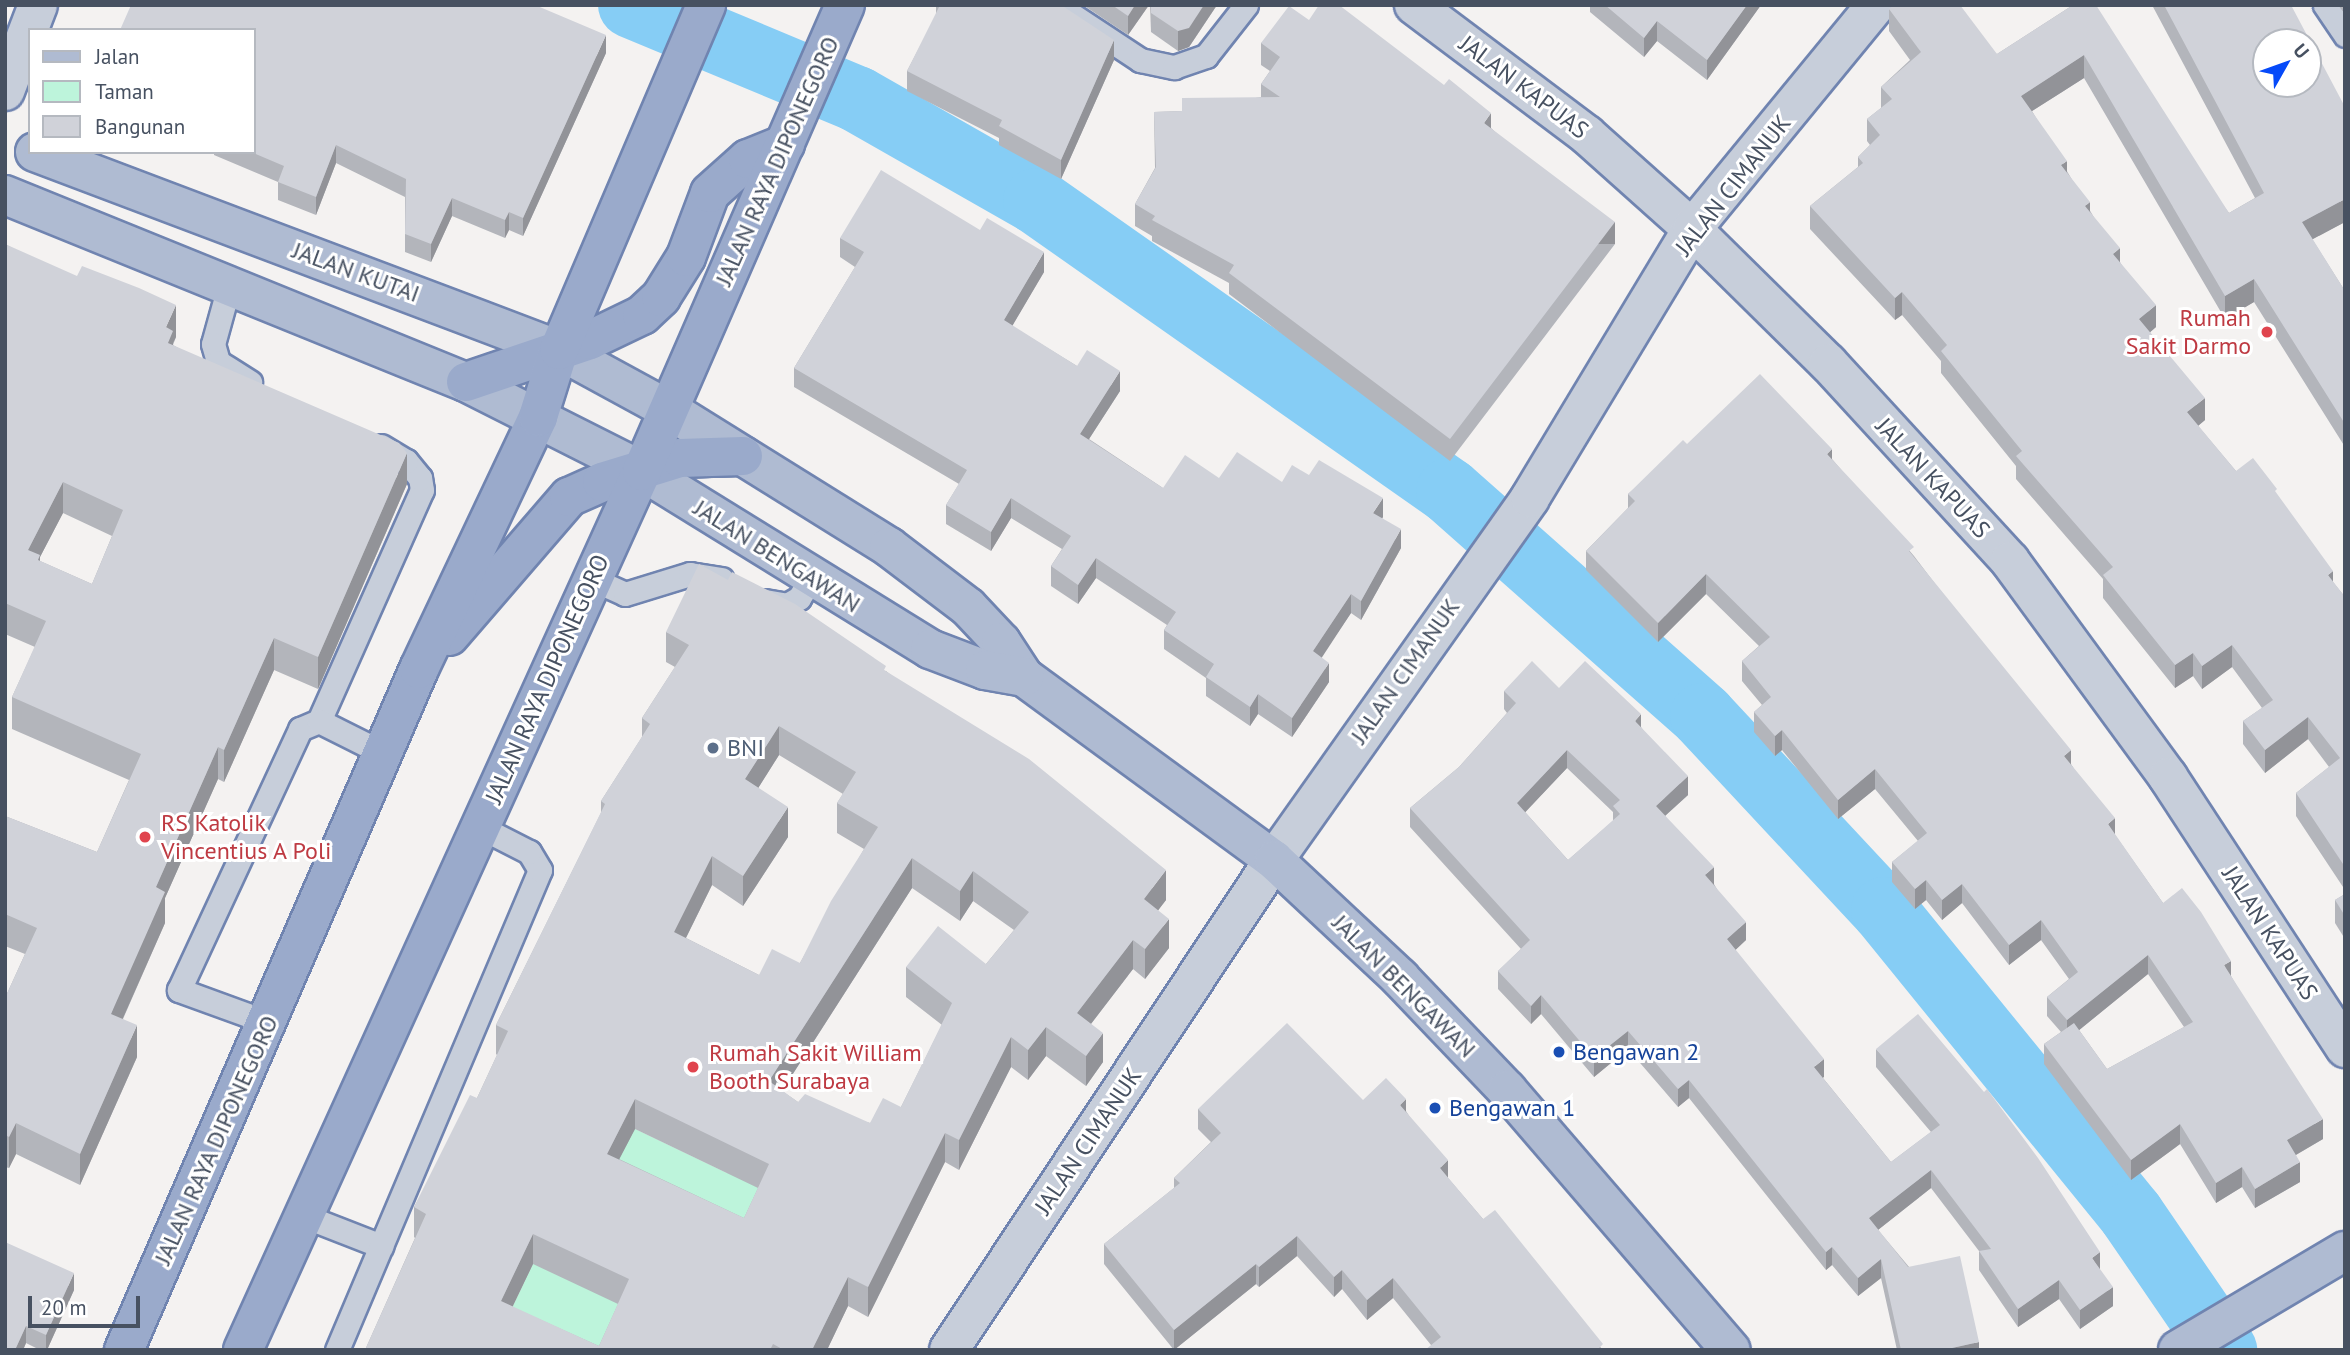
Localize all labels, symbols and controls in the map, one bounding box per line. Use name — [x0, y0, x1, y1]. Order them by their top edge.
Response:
legend — [28, 28, 256, 154]
north arrow — [2252, 28, 2322, 98]
street label: JALAN KAPUAS — [1454, 29, 1594, 145]
street label: JALAN RAYA DIPONEGORO — [709, 32, 845, 290]
text: U — [2289, 39, 2315, 63]
text: Jalan — [95, 43, 140, 70]
text: Taman — [95, 78, 154, 105]
street label: JALAN CIMANUK — [1669, 109, 1797, 261]
text: Bangunan — [95, 113, 185, 140]
street label: JALAN KUTAI — [288, 236, 424, 308]
place label: Rumah Sakit Darmo — [2126, 304, 2251, 360]
marker: Rumah Sakit Darmo — [2257, 322, 2277, 342]
street label: JALAN KAPUAS — [1870, 412, 1996, 544]
street label: JALAN BENGAWAN — [689, 493, 865, 619]
street label: JALAN RAYA DIPONEGORO — [479, 550, 615, 808]
street label: JALAN CIMANUK — [1344, 593, 1466, 749]
place label: BNI — [727, 734, 764, 762]
marker: BNI — [705, 740, 721, 756]
place label: RS Katolik Vincentius A Poli — [161, 809, 333, 865]
marker: RS Katolik Vincentius A Poli — [135, 827, 155, 847]
street label: JALAN KAPUAS — [2216, 861, 2324, 1005]
street label: JALAN BENGAWAN — [1326, 908, 1482, 1064]
street label: JALAN RAYA DIPONEGORO — [148, 1011, 284, 1269]
place label: Bengawan 2 — [1573, 1038, 1699, 1066]
place label: Rumah Sakit William Booth Surabaya — [709, 1039, 922, 1095]
marker: Bengawan 2 — [1551, 1044, 1567, 1060]
marker: Rumah Sakit William Booth Surabaya — [683, 1057, 703, 1077]
street label: JALAN CIMANUK — [1028, 1062, 1148, 1220]
place label: Bengawan 1 — [1449, 1094, 1575, 1122]
marker: Bengawan 1 — [1427, 1100, 1443, 1116]
scale bar — [32, 1282, 144, 1326]
text: 20 m — [41, 1294, 87, 1321]

